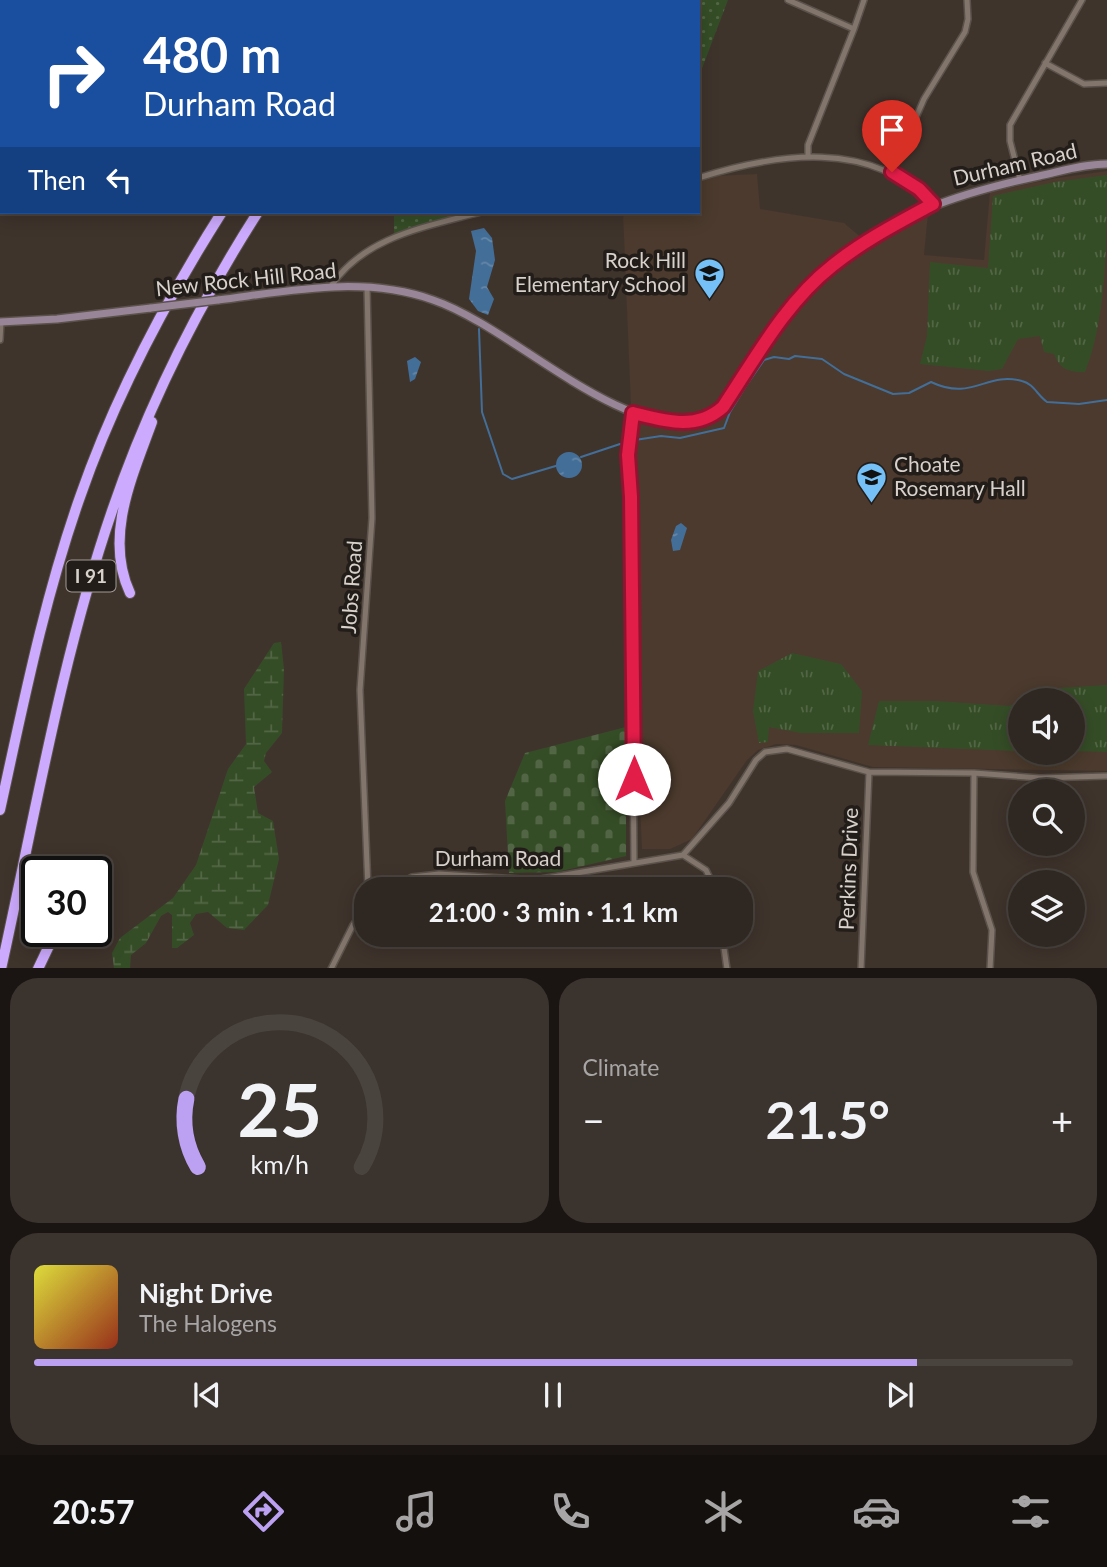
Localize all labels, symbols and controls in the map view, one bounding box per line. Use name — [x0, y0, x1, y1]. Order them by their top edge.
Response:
text: 480 m — [143, 25, 281, 83]
icon: right — [28, 28, 119, 119]
text: Durham Road — [143, 84, 336, 123]
pin — [862, 100, 922, 172]
icon: arrive — [873, 111, 911, 149]
street label: Durham Road — [950, 137, 1079, 190]
icon: left — [100, 161, 138, 199]
text: Then — [28, 164, 86, 196]
place label: Rock Hill Elementary School — [515, 247, 686, 296]
school or university icon: Rock Hill Elementary School — [692, 256, 726, 300]
street label: New Rock Hill Road — [154, 257, 337, 300]
place label: Choate Rosemary Hall — [894, 451, 1026, 500]
school or university icon: Choate Rosemary Hall — [854, 460, 888, 504]
street label: Jobs Road — [335, 540, 366, 634]
road number: I 91 — [66, 561, 116, 592]
map controls — [1008, 688, 1085, 947]
button: sound — [1008, 688, 1085, 765]
position arrow — [597, 742, 671, 816]
button: search — [1008, 779, 1085, 856]
street label: Perkins Drive — [833, 807, 862, 931]
street label: Durham Road — [435, 845, 561, 870]
speed limit sign: 30 — [21, 856, 112, 947]
button: layers — [1008, 870, 1085, 947]
text: 21:00 · 3 min · 1.1 km — [429, 896, 678, 928]
text: Climate — [583, 1053, 659, 1081]
text: 25 — [237, 1065, 321, 1153]
text: 21.5° — [766, 1088, 890, 1150]
text: − — [583, 1097, 605, 1143]
text: + — [1051, 1097, 1073, 1143]
text: km/h — [250, 1148, 309, 1178]
text: Night Drive — [139, 1277, 273, 1309]
text: The Halogens — [139, 1309, 277, 1337]
icon: previous — [188, 1376, 226, 1414]
icon: pause — [534, 1376, 572, 1414]
icon: next — [881, 1376, 919, 1414]
icon: directions — [239, 1487, 288, 1536]
icon: music — [392, 1487, 441, 1536]
icon: phone — [546, 1487, 595, 1536]
icon: climate — [699, 1487, 748, 1536]
icon: car — [852, 1487, 901, 1536]
icon: filters — [1006, 1487, 1055, 1536]
text: 20:57 — [52, 1492, 135, 1531]

